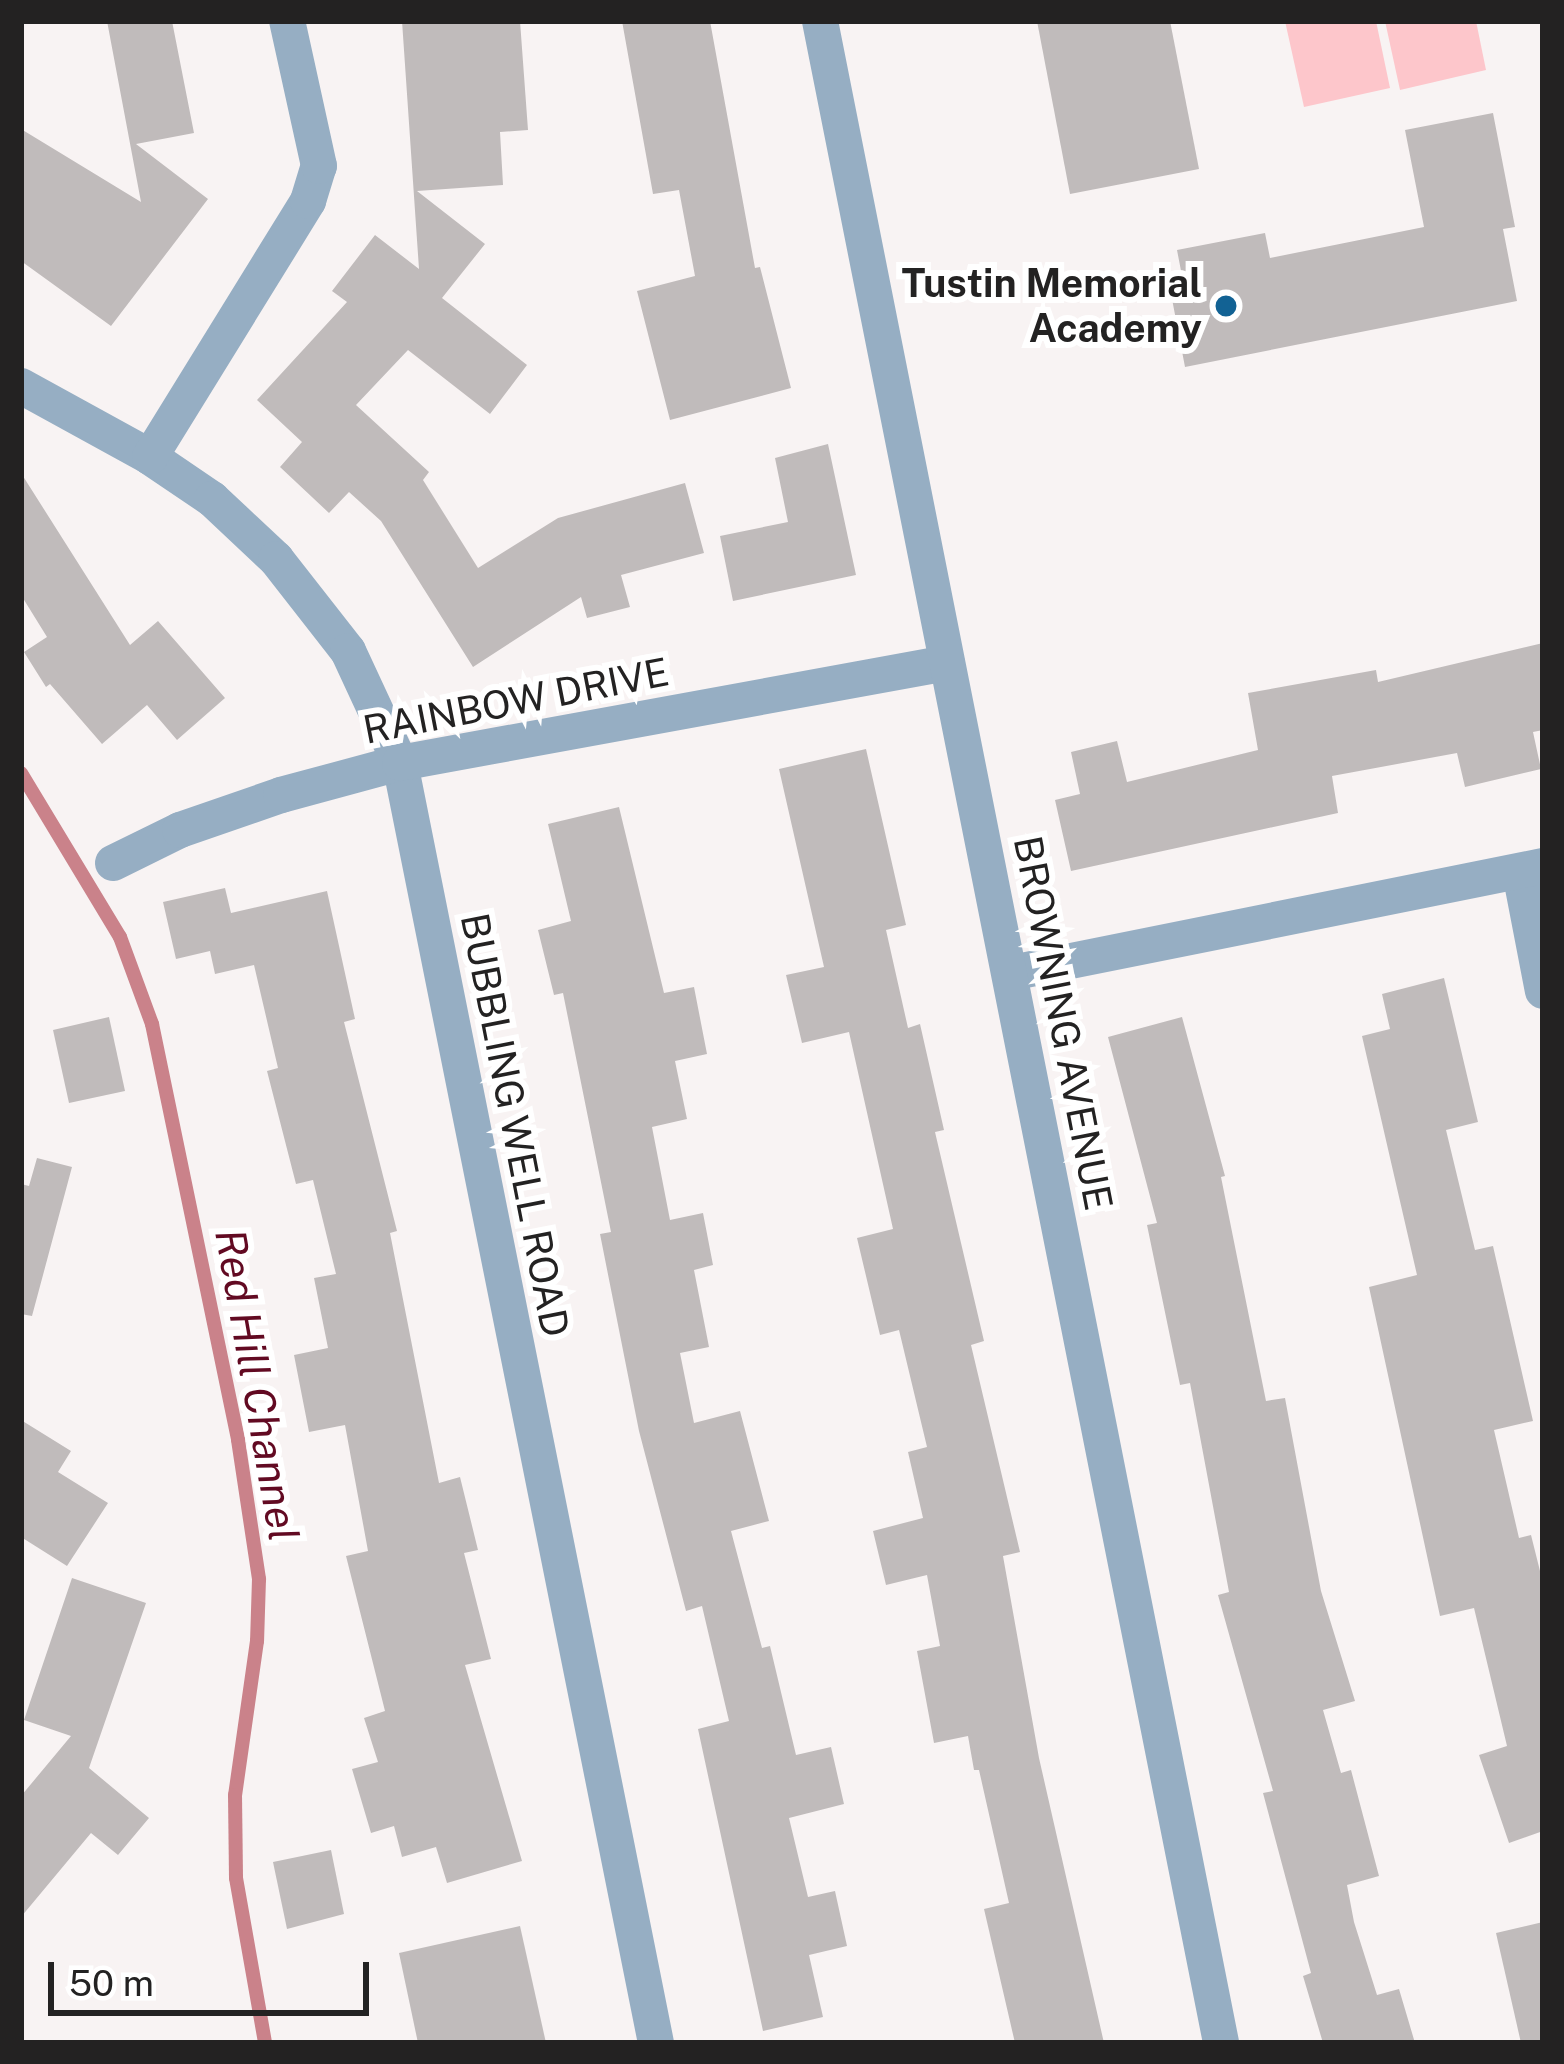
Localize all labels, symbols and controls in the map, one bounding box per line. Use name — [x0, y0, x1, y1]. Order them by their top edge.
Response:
place label: Tustin Memorial Academy — [902, 261, 1202, 352]
marker: Tustin Memorial Academy — [1213, 293, 1239, 319]
street label: RAINBOW DRIVE — [359, 648, 673, 754]
street label: BROWNING AVENUE — [1004, 832, 1122, 1214]
street label: BUBBLING WELL ROAD — [451, 909, 579, 1341]
water label: Red Hill Channel — [205, 1225, 309, 1545]
scale bar — [54, 1938, 375, 2012]
text: 50 m — [69, 1962, 154, 2004]

